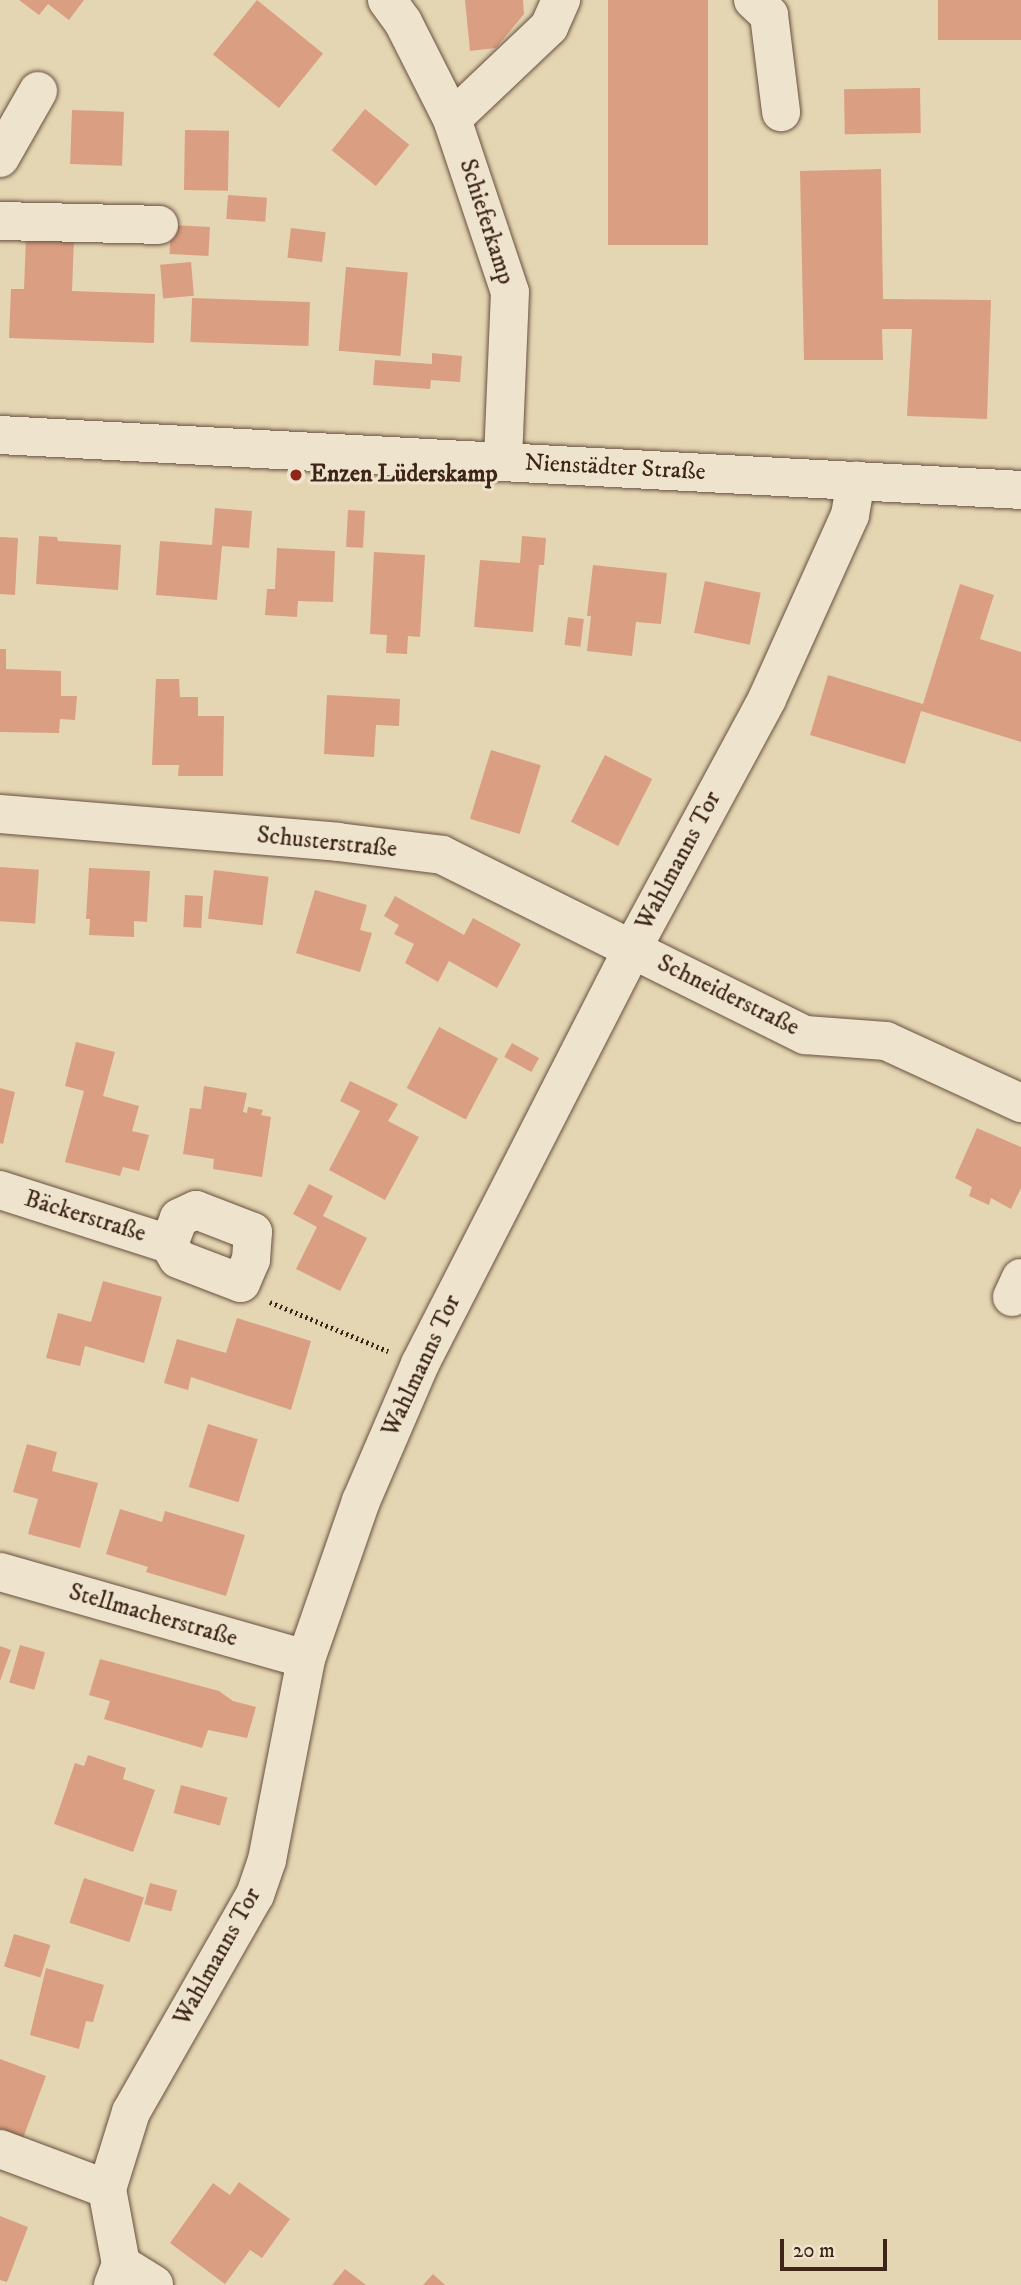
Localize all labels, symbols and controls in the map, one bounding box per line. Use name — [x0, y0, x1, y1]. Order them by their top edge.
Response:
street label: Schieferkamp — [452, 156, 520, 288]
street label: Nienstädter Straße — [524, 449, 706, 487]
place label: Enzen Lüderskamp — [310, 461, 497, 489]
marker: Enzen Lüderskamp — [288, 467, 304, 483]
street label: Wahlmanns Tor — [630, 787, 728, 935]
street label: Schusterstraße — [255, 821, 399, 865]
street label: Schneiderstraße — [652, 949, 804, 1043]
street label: Bäckerstraße — [21, 1185, 149, 1249]
street label: Wahlmanns Tor — [377, 1291, 467, 1441]
street label: Stellmacherstraße — [65, 1578, 241, 1654]
street label: Wahlmanns Tor — [168, 1883, 268, 2031]
scale bar — [783, 2226, 890, 2270]
text: 20 m — [793, 2238, 835, 2264]

